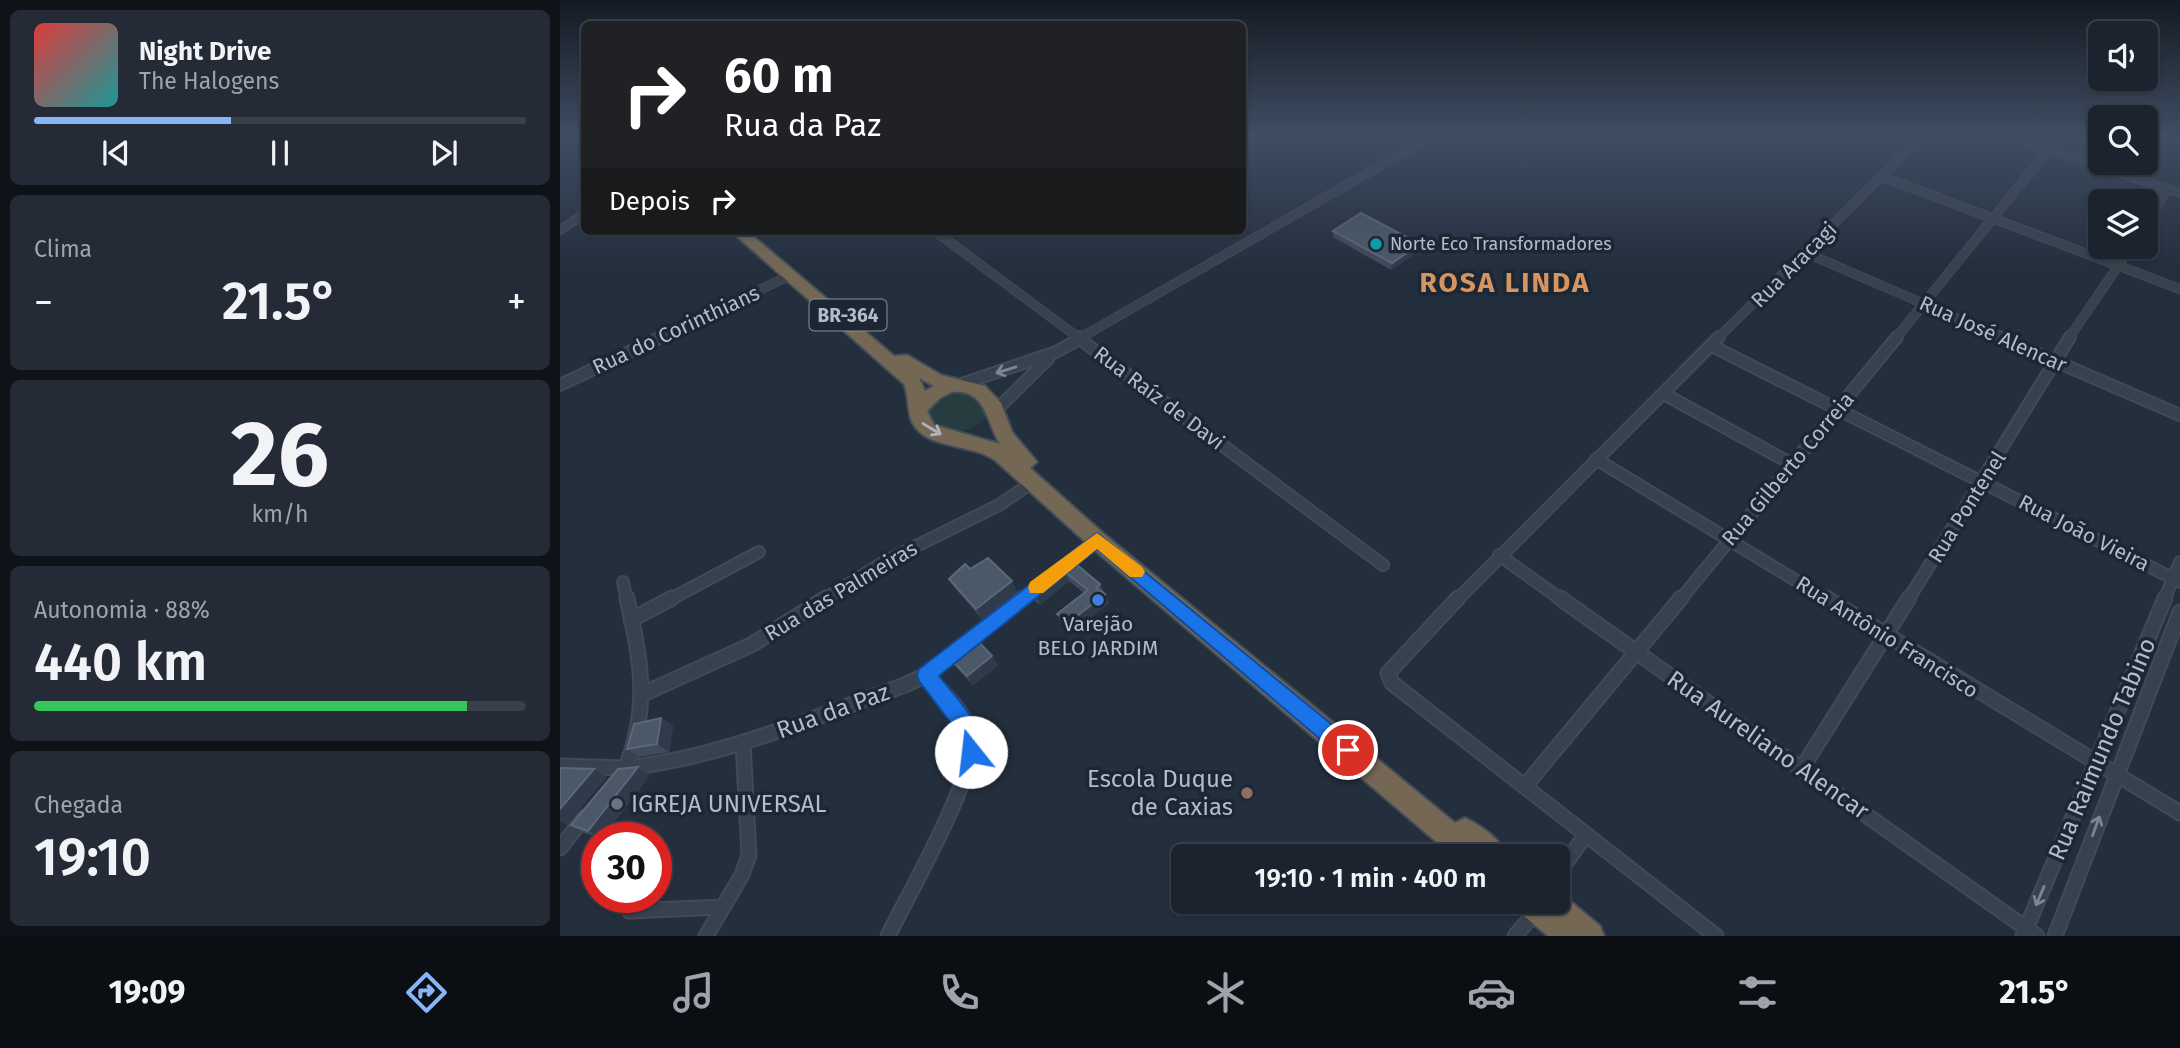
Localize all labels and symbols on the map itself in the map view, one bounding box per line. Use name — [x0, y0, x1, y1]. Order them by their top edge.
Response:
street label: Rua Aracagi — [1746, 217, 1842, 313]
place label: Norte Eco Transformadores — [1390, 233, 1612, 255]
marker: Norte Eco Transformadores — [1368, 236, 1384, 252]
district label: ROSA LINDA — [1420, 266, 1590, 299]
street label: Rua do Corinthians — [588, 280, 764, 380]
street label: Rua José Alencar — [1915, 290, 2071, 378]
road number: BR-364 — [810, 300, 886, 330]
street label: Rua Raíz de Davi — [1089, 340, 1229, 456]
one-way arrow — [995, 364, 1017, 377]
street label: Rua Gilberto Correia — [1716, 387, 1860, 551]
one-way arrow — [922, 422, 942, 436]
street label: Rua Pontenel — [1922, 446, 2012, 568]
street label: Rua João Vieira — [2014, 489, 2154, 577]
street label: Rua das Palmeiras — [760, 535, 922, 647]
street label: Rua Antônio Francisco — [1791, 570, 1983, 704]
marker: Varejão BELO JARDIM — [1090, 592, 1106, 608]
place label: Varejão BELO JARDIM — [1038, 611, 1158, 661]
street label: Rua Raimundo Tabino — [2042, 634, 2162, 864]
street label: Rua Aureliano Alencar — [1662, 665, 1875, 826]
street label: Rua da Paz — [773, 678, 893, 744]
position arrow — [934, 715, 1008, 789]
pin — [1318, 720, 1378, 780]
place label: Escola Duque de Caxias — [1087, 765, 1233, 821]
marker: Escola Duque de Caxias — [1239, 785, 1255, 801]
place label: IGREJA UNIVERSAL — [631, 790, 826, 818]
marker: IGREJA UNIVERSAL — [609, 796, 625, 812]
one-way arrow — [2090, 816, 2103, 838]
speed limit sign: 30 — [581, 822, 672, 913]
one-way arrow — [2033, 885, 2046, 907]

